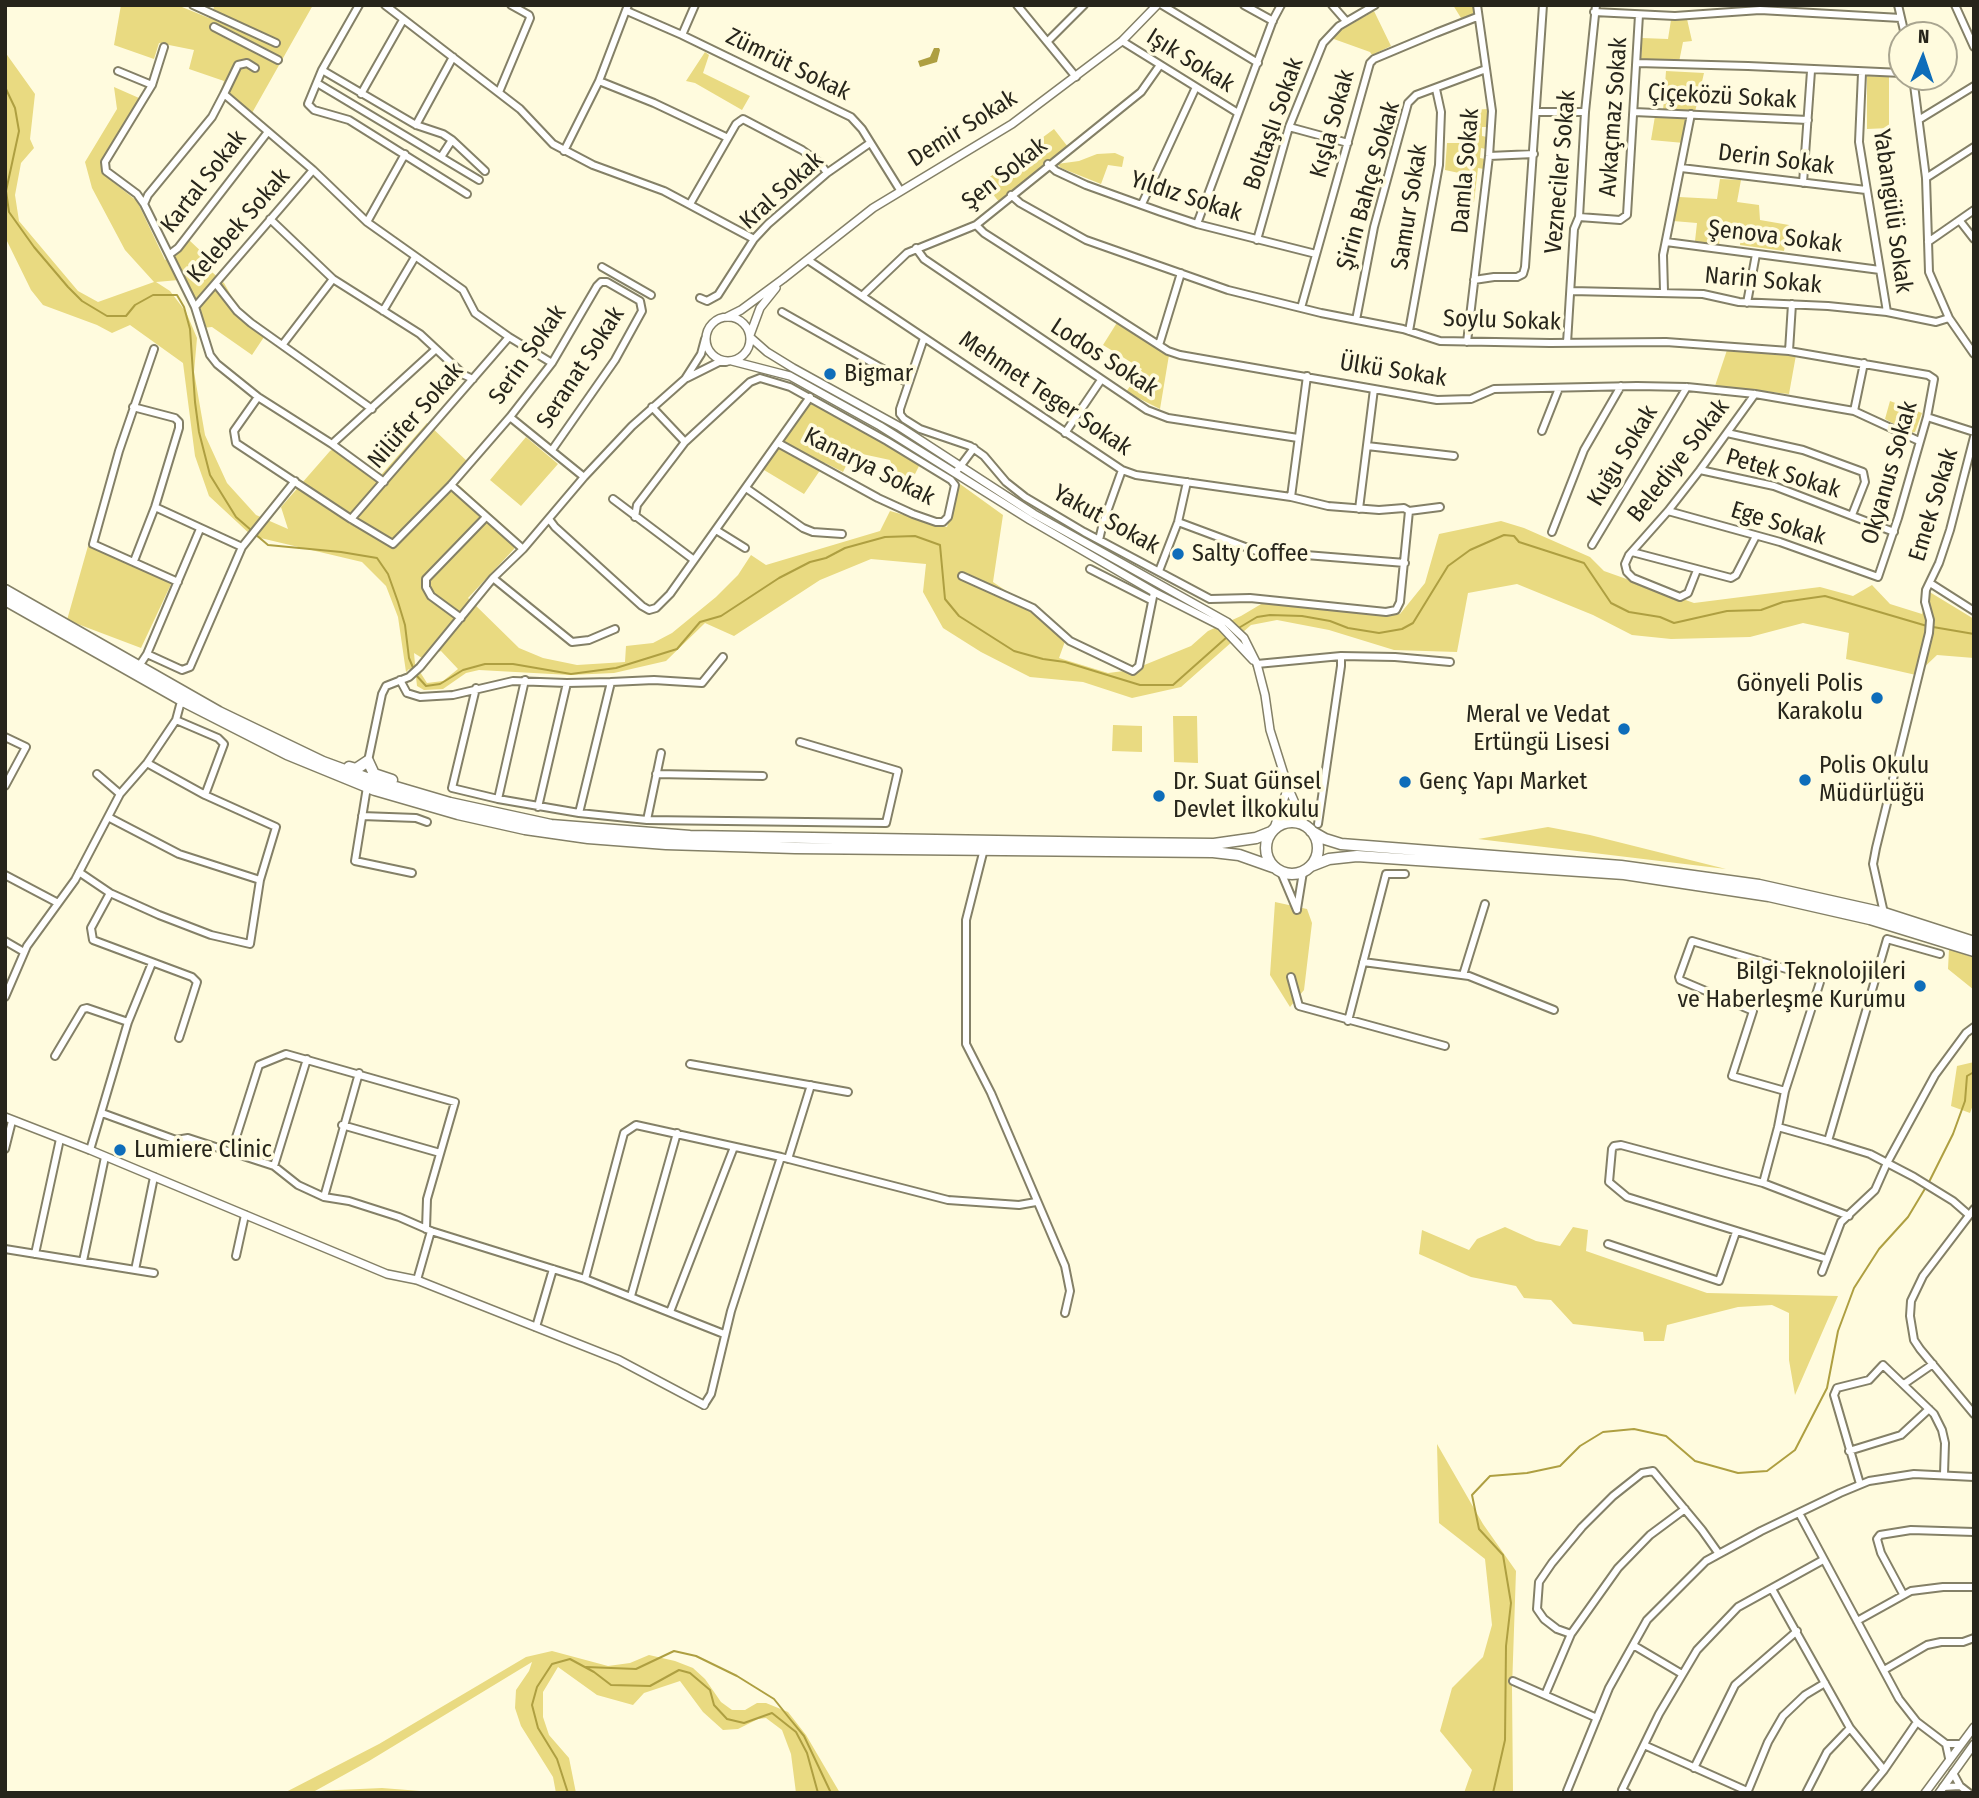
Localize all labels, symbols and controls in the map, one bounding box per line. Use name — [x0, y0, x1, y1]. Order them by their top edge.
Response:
north arrow — [1888, 21, 1958, 91]
street label: Zümrüt Sokak — [721, 23, 855, 107]
street label: Işık Sokak — [1141, 23, 1239, 99]
text: N — [1918, 25, 1930, 48]
street label: Avkaçmaz Sokak — [1594, 36, 1634, 198]
street label: Boltaşlı Sokak — [1238, 54, 1310, 194]
street label: Kışla Sokak — [1305, 67, 1361, 181]
street label: Çiçeközü Sokak — [1647, 79, 1797, 115]
street label: Demir Sokak — [903, 84, 1023, 174]
street label: Vezneciler Sokak — [1540, 89, 1582, 255]
street label: Şirin Bahçe Sokak — [1331, 98, 1407, 274]
street label: Damla Sokak — [1446, 107, 1486, 235]
street label: Kartal Sokak — [155, 125, 253, 239]
street label: Yabangülü Sokak — [1866, 127, 1918, 295]
street label: Şen Sokak — [957, 132, 1053, 216]
street label: Derin Sokak — [1716, 139, 1836, 181]
street label: Samur Sokak — [1386, 142, 1434, 272]
street label: Kral Sokak — [734, 146, 830, 236]
street label: Kelebek Sokak — [182, 163, 296, 289]
street label: Yıldız Sokak — [1127, 165, 1245, 229]
street label: Şenova Sokak — [1706, 214, 1844, 260]
street label: Narin Sokak — [1703, 262, 1823, 300]
street label: Serin Sokak — [483, 300, 573, 410]
street label: Seranat Sokak — [531, 302, 631, 434]
street label: Soylu Sokak — [1443, 305, 1561, 337]
street label: Lodos Sokak — [1045, 313, 1163, 403]
street label: Mehmet Teger Sokak — [953, 326, 1137, 462]
street label: Ülkü Sokak — [1337, 348, 1449, 394]
street label: Nilüfer Sokak — [362, 357, 470, 475]
place label: Bigmar — [844, 360, 913, 388]
marker: Bigmar — [822, 366, 838, 382]
street label: Belediye Sokak — [1622, 394, 1736, 528]
street label: Okyanus Sokak — [1856, 398, 1924, 548]
street label: Kuğu Sokak — [1582, 400, 1664, 512]
street label: Kanarya Sokak — [799, 422, 939, 512]
street label: Petek Sokak — [1722, 443, 1844, 505]
street label: Emek Sokak — [1903, 445, 1965, 565]
street label: Yakut Sokak — [1048, 479, 1164, 561]
street label: Ege Sokak — [1727, 496, 1829, 552]
place label: Salty Coffee — [1192, 540, 1308, 568]
marker: Salty Coffee — [1170, 546, 1186, 562]
place label: Gönyeli Polis Karakolu — [1737, 670, 1863, 726]
marker: Gönyeli Polis Karakolu — [1869, 690, 1885, 706]
place label: Meral ve Vedat Ertüngü Lisesi — [1466, 701, 1610, 757]
marker: Meral ve Vedat Ertüngü Lisesi — [1616, 721, 1632, 737]
place label: Polis Okulu Müdürlüğü — [1819, 752, 1929, 808]
place label: Dr. Suat Günsel Devlet İlkokulu — [1173, 768, 1321, 824]
place label: Genç Yapı Market — [1419, 768, 1587, 796]
marker: Polis Okulu Müdürlüğü — [1797, 772, 1813, 788]
marker: Genç Yapı Market — [1397, 774, 1413, 790]
marker: Dr. Suat Günsel Devlet İlkokulu — [1151, 788, 1167, 804]
place label: Bilgi Teknolojileri ve Haberleşme Kurumu — [1677, 958, 1906, 1014]
marker: Bilgi Teknolojileri ve Haberleşme Kurumu — [1912, 978, 1928, 994]
place label: Lumiere Clinic — [134, 1136, 272, 1164]
marker: Lumiere Clinic — [112, 1142, 128, 1158]

